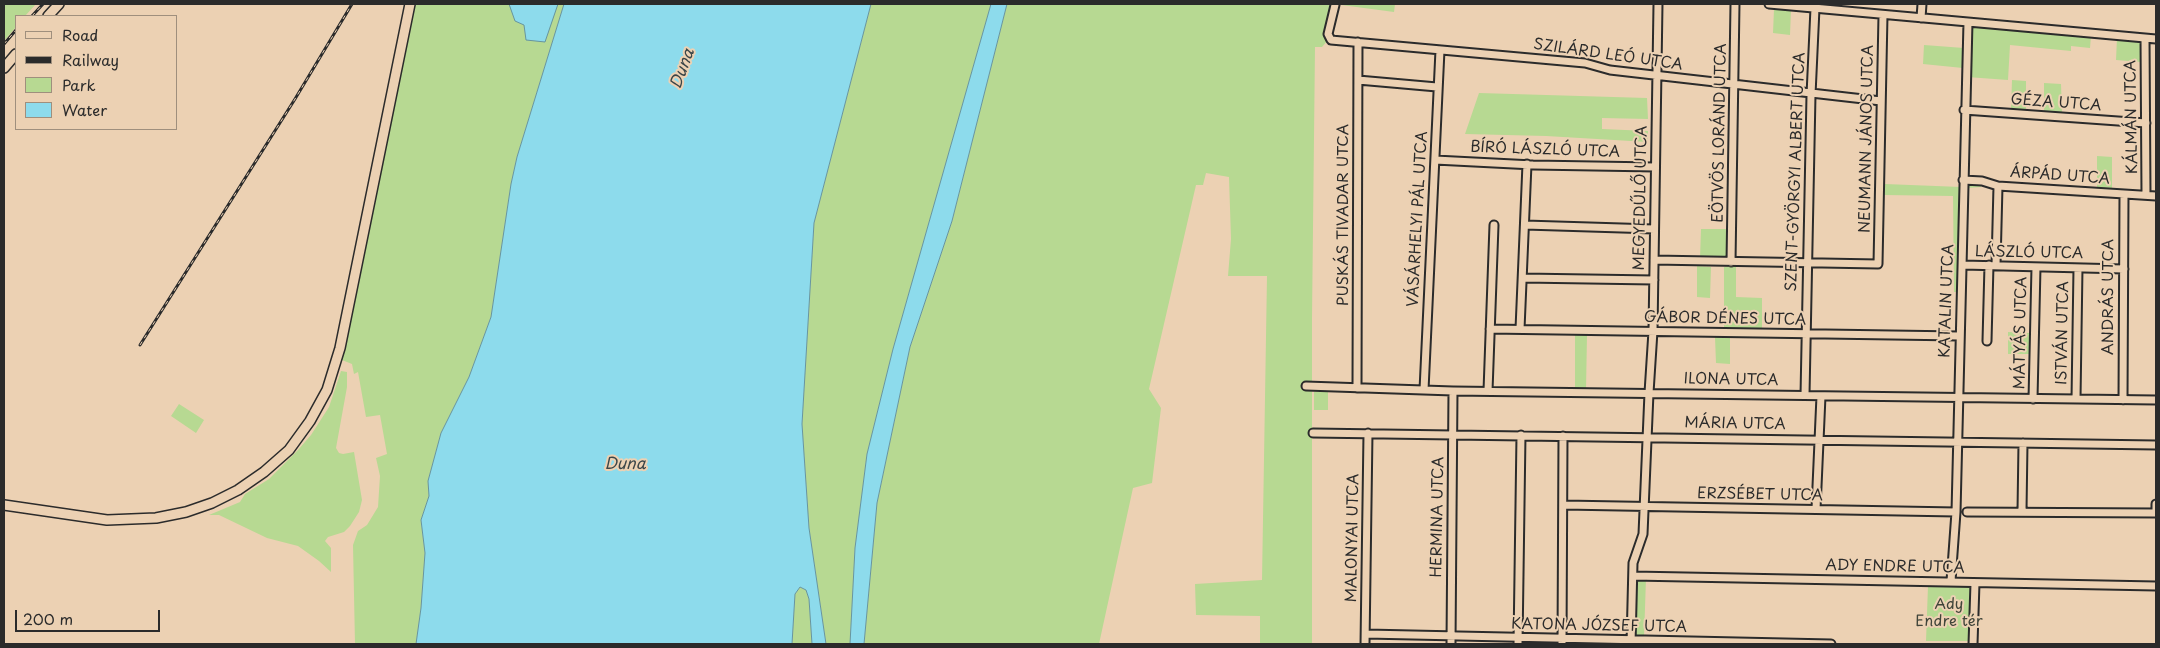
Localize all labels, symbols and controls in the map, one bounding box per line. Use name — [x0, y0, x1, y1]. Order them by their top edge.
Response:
legend — [15, 15, 178, 130]
text: Road — [62, 23, 98, 46]
street label: SZILÁRD LEÓ UTCA — [1532, 36, 1684, 74]
street label: EÖTVÖS LORÁND UTCA — [1709, 43, 1731, 223]
street label: NEUMANN JÁNOS UTCA — [1856, 45, 1878, 233]
water label: Duna — [667, 46, 699, 92]
text: Railway — [62, 48, 119, 71]
street label: SZENT-GYÖRGYI ALBERT UTCA — [1783, 52, 1809, 292]
street label: KÁLMÁN UTCA — [2122, 60, 2142, 174]
text: Park — [62, 73, 96, 96]
street label: GÉZA UTCA — [2010, 91, 2102, 115]
text: Water — [62, 98, 107, 121]
street label: PUSKÁS TIVADAR UTCA — [1335, 124, 1353, 306]
street label: MEGYEDŰLŐ UTCA — [1631, 125, 1651, 271]
street label: VÁSÁRHELYI PÁL UTCA — [1404, 131, 1432, 307]
street label: BÍRÓ LÁSZLÓ UTCA — [1470, 138, 1620, 162]
street label: ÁRPÁD UTCA — [2009, 164, 2111, 188]
street label: ANDRÁS UTCA — [2100, 239, 2118, 355]
street label: LÁSZLÓ UTCA — [1975, 243, 2083, 263]
street label: KATALIN UTCA — [1936, 244, 1958, 358]
street label: MÁTYÁS UTCA — [2011, 276, 2031, 390]
street label: ISTVÁN UTCA — [2053, 281, 2073, 385]
street label: GÁBOR DÉNES UTCA — [1644, 309, 1806, 329]
street label: ILONA UTCA — [1683, 370, 1779, 390]
street label: MÁRIA UTCA — [1684, 414, 1786, 434]
water label: Duna — [604, 455, 646, 475]
street label: HERMINA UTCA — [1428, 456, 1448, 578]
street label: MALONYAI UTCA — [1343, 473, 1363, 603]
street label: ERZSÉBET UTCA — [1697, 485, 1823, 505]
street label: ADY ENDRE UTCA — [1825, 557, 1965, 577]
park label: Ady Endre tér — [1915, 596, 1983, 631]
scale bar — [18, 600, 162, 632]
text: 200 m — [23, 607, 73, 630]
street label: KATONA JÓZSEF UTCA — [1511, 615, 1687, 637]

